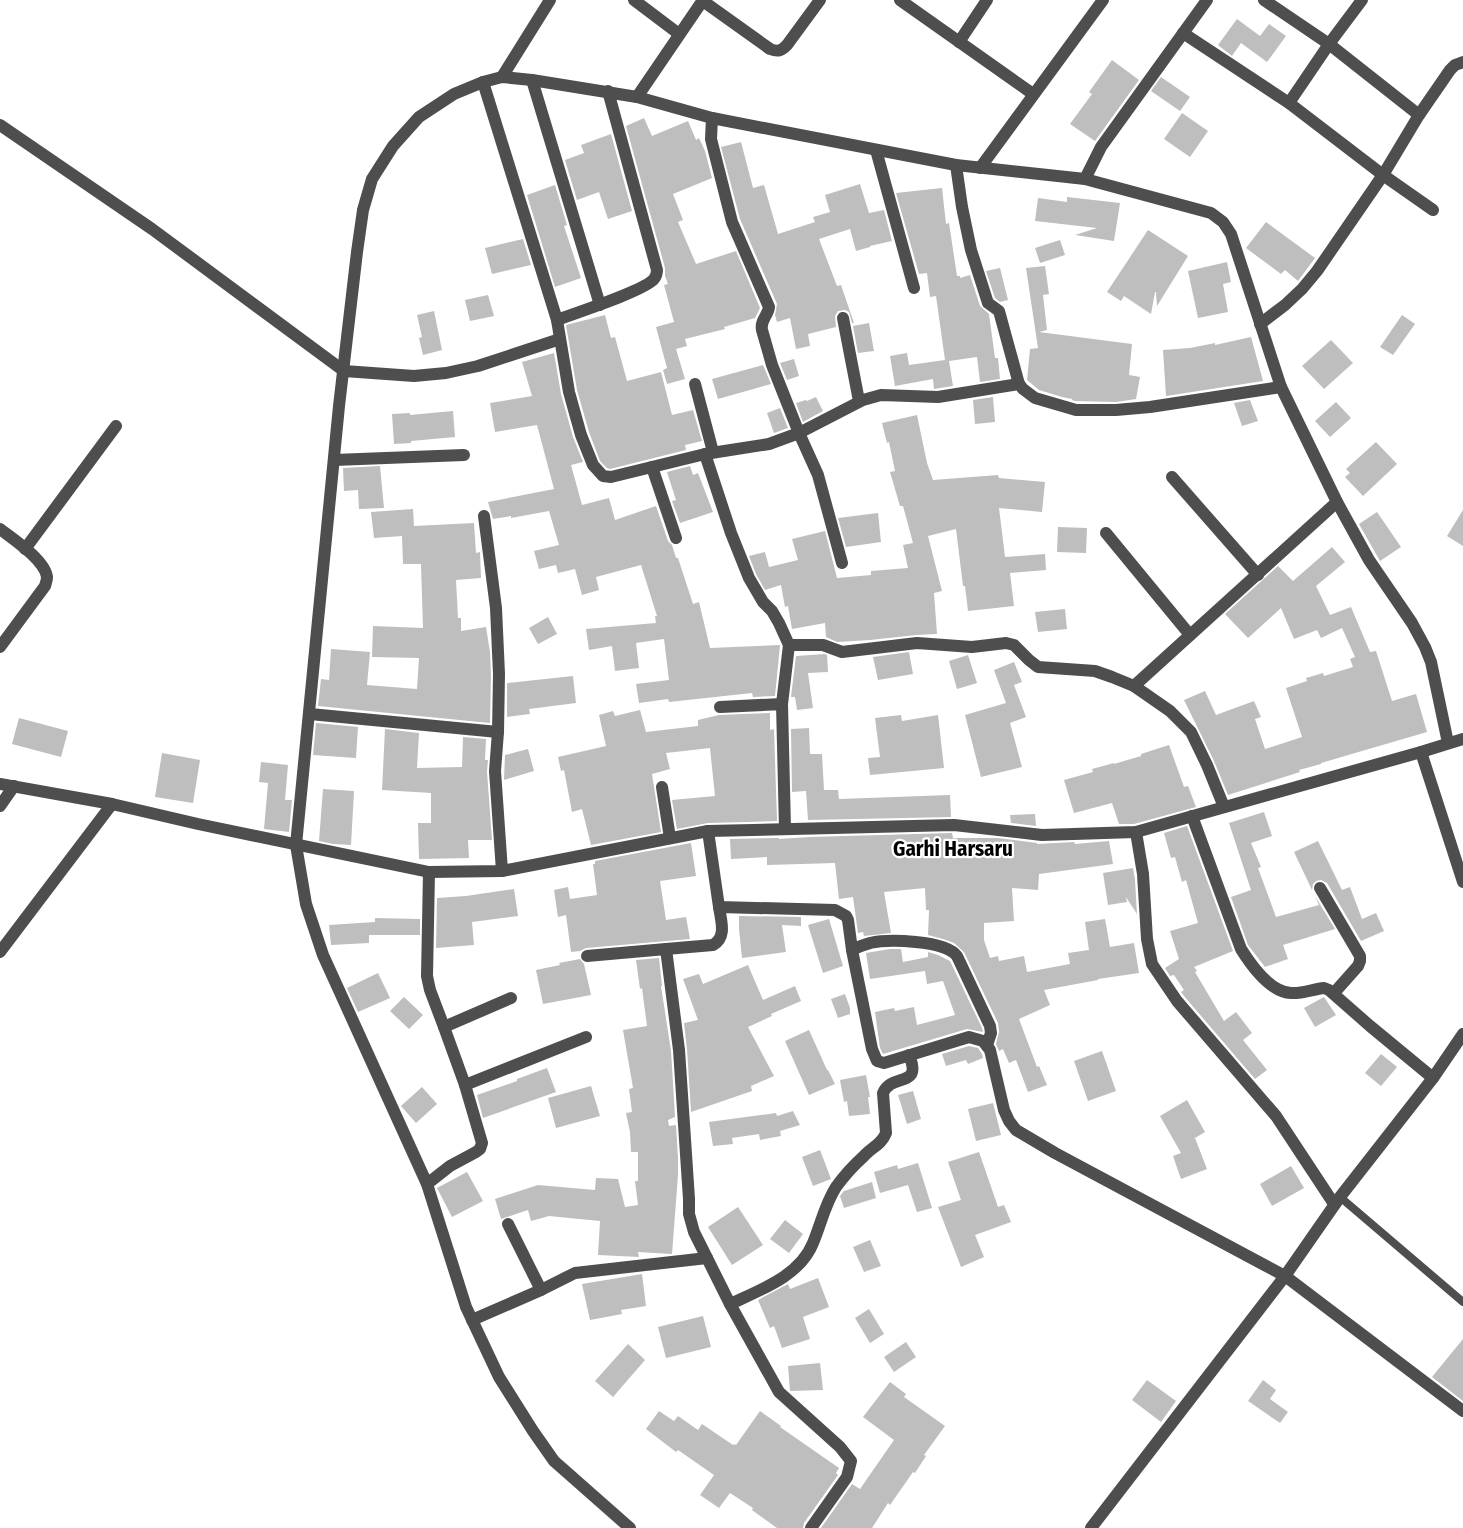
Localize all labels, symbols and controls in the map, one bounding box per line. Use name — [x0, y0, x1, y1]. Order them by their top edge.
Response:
district label: Garhi Harsaru — [893, 836, 1013, 862]

